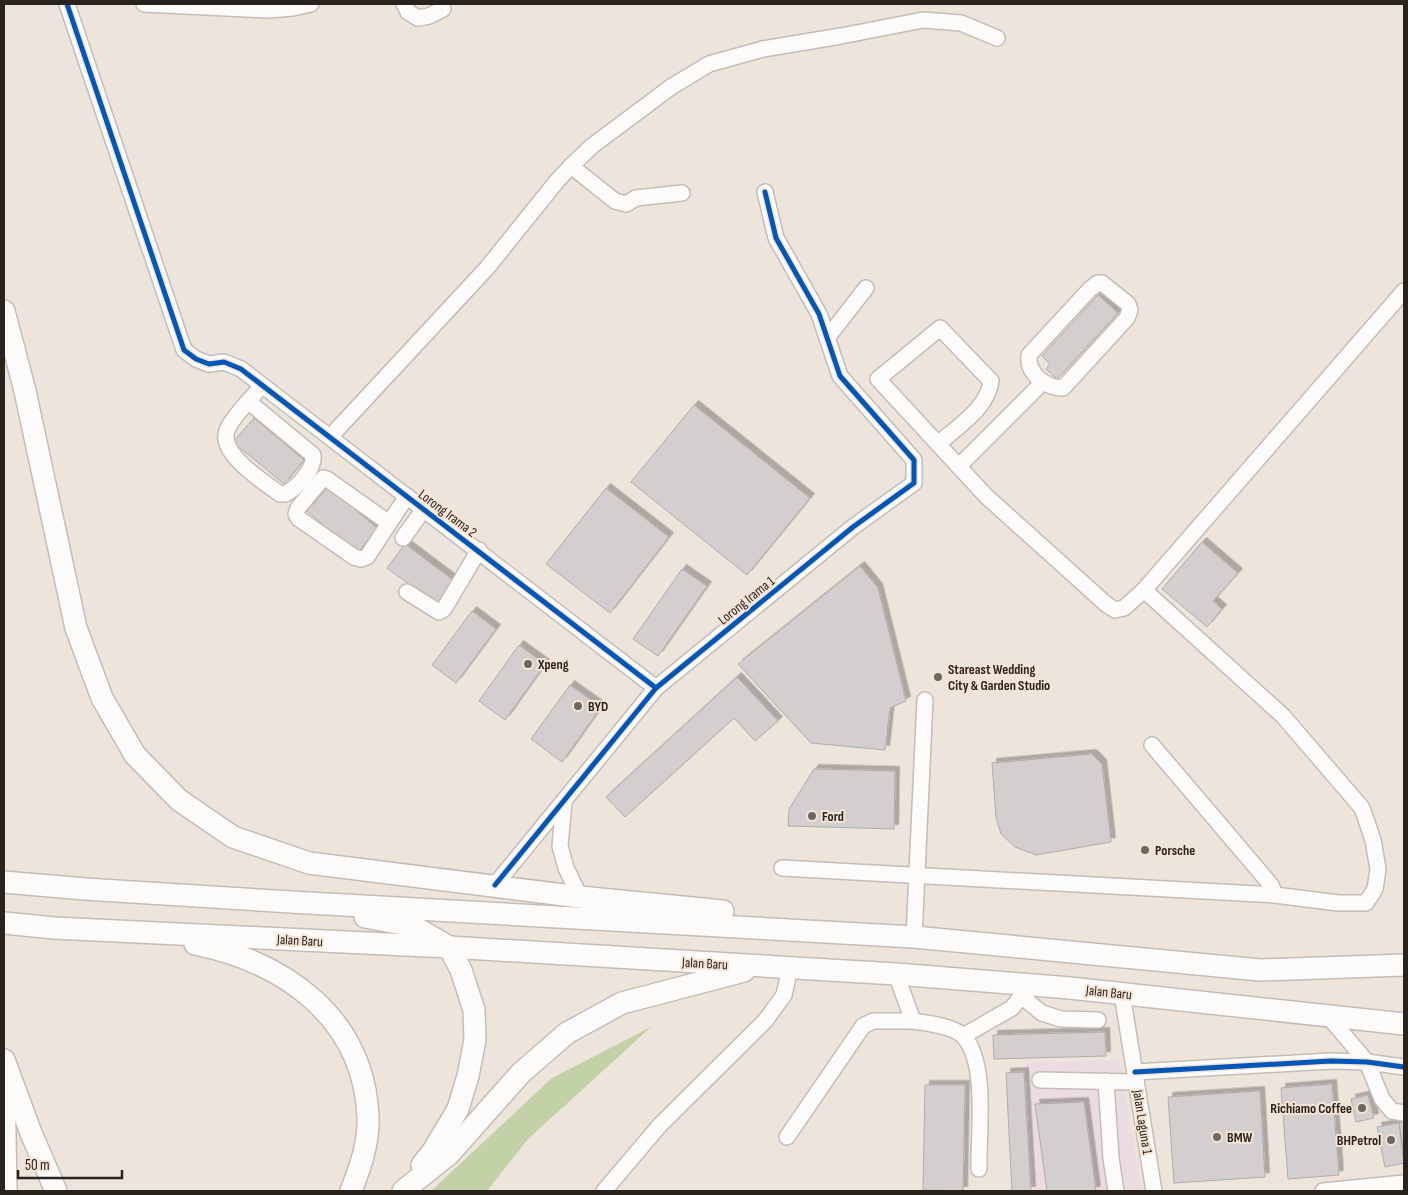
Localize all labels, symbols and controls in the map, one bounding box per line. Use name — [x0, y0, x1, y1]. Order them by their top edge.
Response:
street label: Lorong Irama 2 — [415, 486, 480, 541]
street label: Lorong Irama 1 — [715, 572, 778, 628]
place label: Xpeng — [537, 656, 569, 673]
marker: Xpeng — [522, 658, 534, 670]
place label: Stareast Wedding City & Garden Studio — [948, 661, 1050, 694]
marker: Stareast Wedding City & Garden Studio — [932, 671, 944, 683]
place label: BYD — [588, 698, 608, 715]
marker: BYD — [572, 700, 584, 712]
place label: Ford — [822, 808, 844, 825]
marker: Ford — [806, 810, 818, 822]
place label: Porsche — [1155, 842, 1195, 859]
marker: Porsche — [1139, 844, 1151, 856]
street label: Jalan Baru — [276, 931, 324, 950]
street label: Jalan Baru — [681, 954, 729, 973]
street label: Jalan Baru — [1084, 982, 1133, 1003]
street label: Jalan Laguna 1 — [1129, 1088, 1156, 1156]
place label: Richiamo Coffee — [1270, 1100, 1352, 1117]
marker: Richiamo Coffee — [1356, 1102, 1368, 1114]
place label: BMW — [1227, 1129, 1252, 1146]
marker: BMW — [1211, 1131, 1223, 1143]
place label: BHPetrol — [1337, 1132, 1381, 1149]
marker: BHPetrol — [1385, 1134, 1397, 1146]
scale bar — [18, 1148, 121, 1180]
text: 50 m — [25, 1156, 50, 1175]

